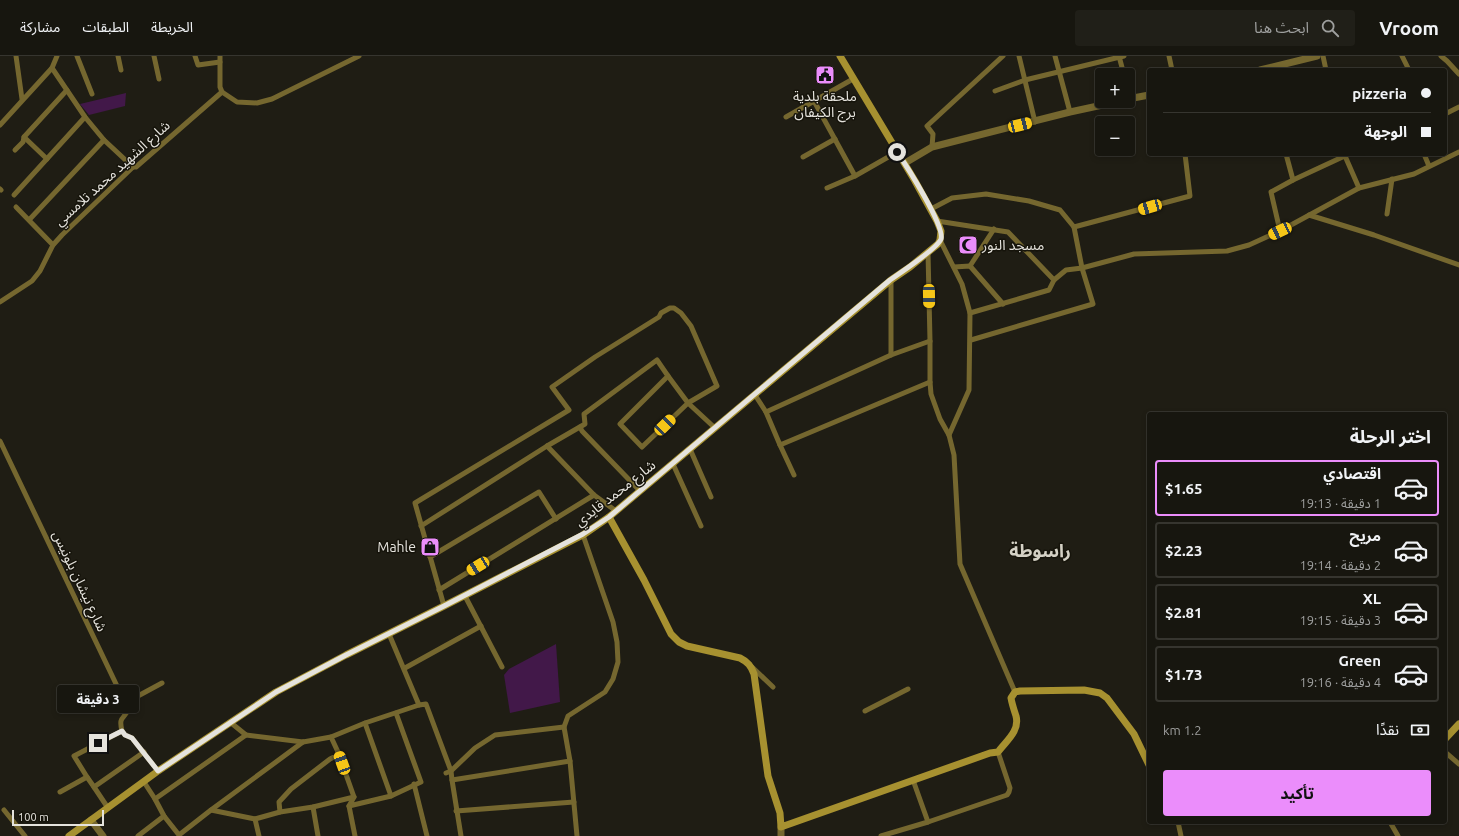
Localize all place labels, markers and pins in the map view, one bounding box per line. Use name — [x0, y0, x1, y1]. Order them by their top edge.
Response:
public building icon: ملحقة بلدية برج الكيفان — [814, 64, 836, 86]
place label: ملحقة بلدية برج الكيفان — [793, 88, 857, 123]
mosque icon: مسجد النور — [957, 234, 979, 256]
place label: مسجد النور — [981, 237, 1044, 254]
shop icon: Mahle — [419, 536, 441, 558]
place label: Mahle — [377, 539, 416, 555]

